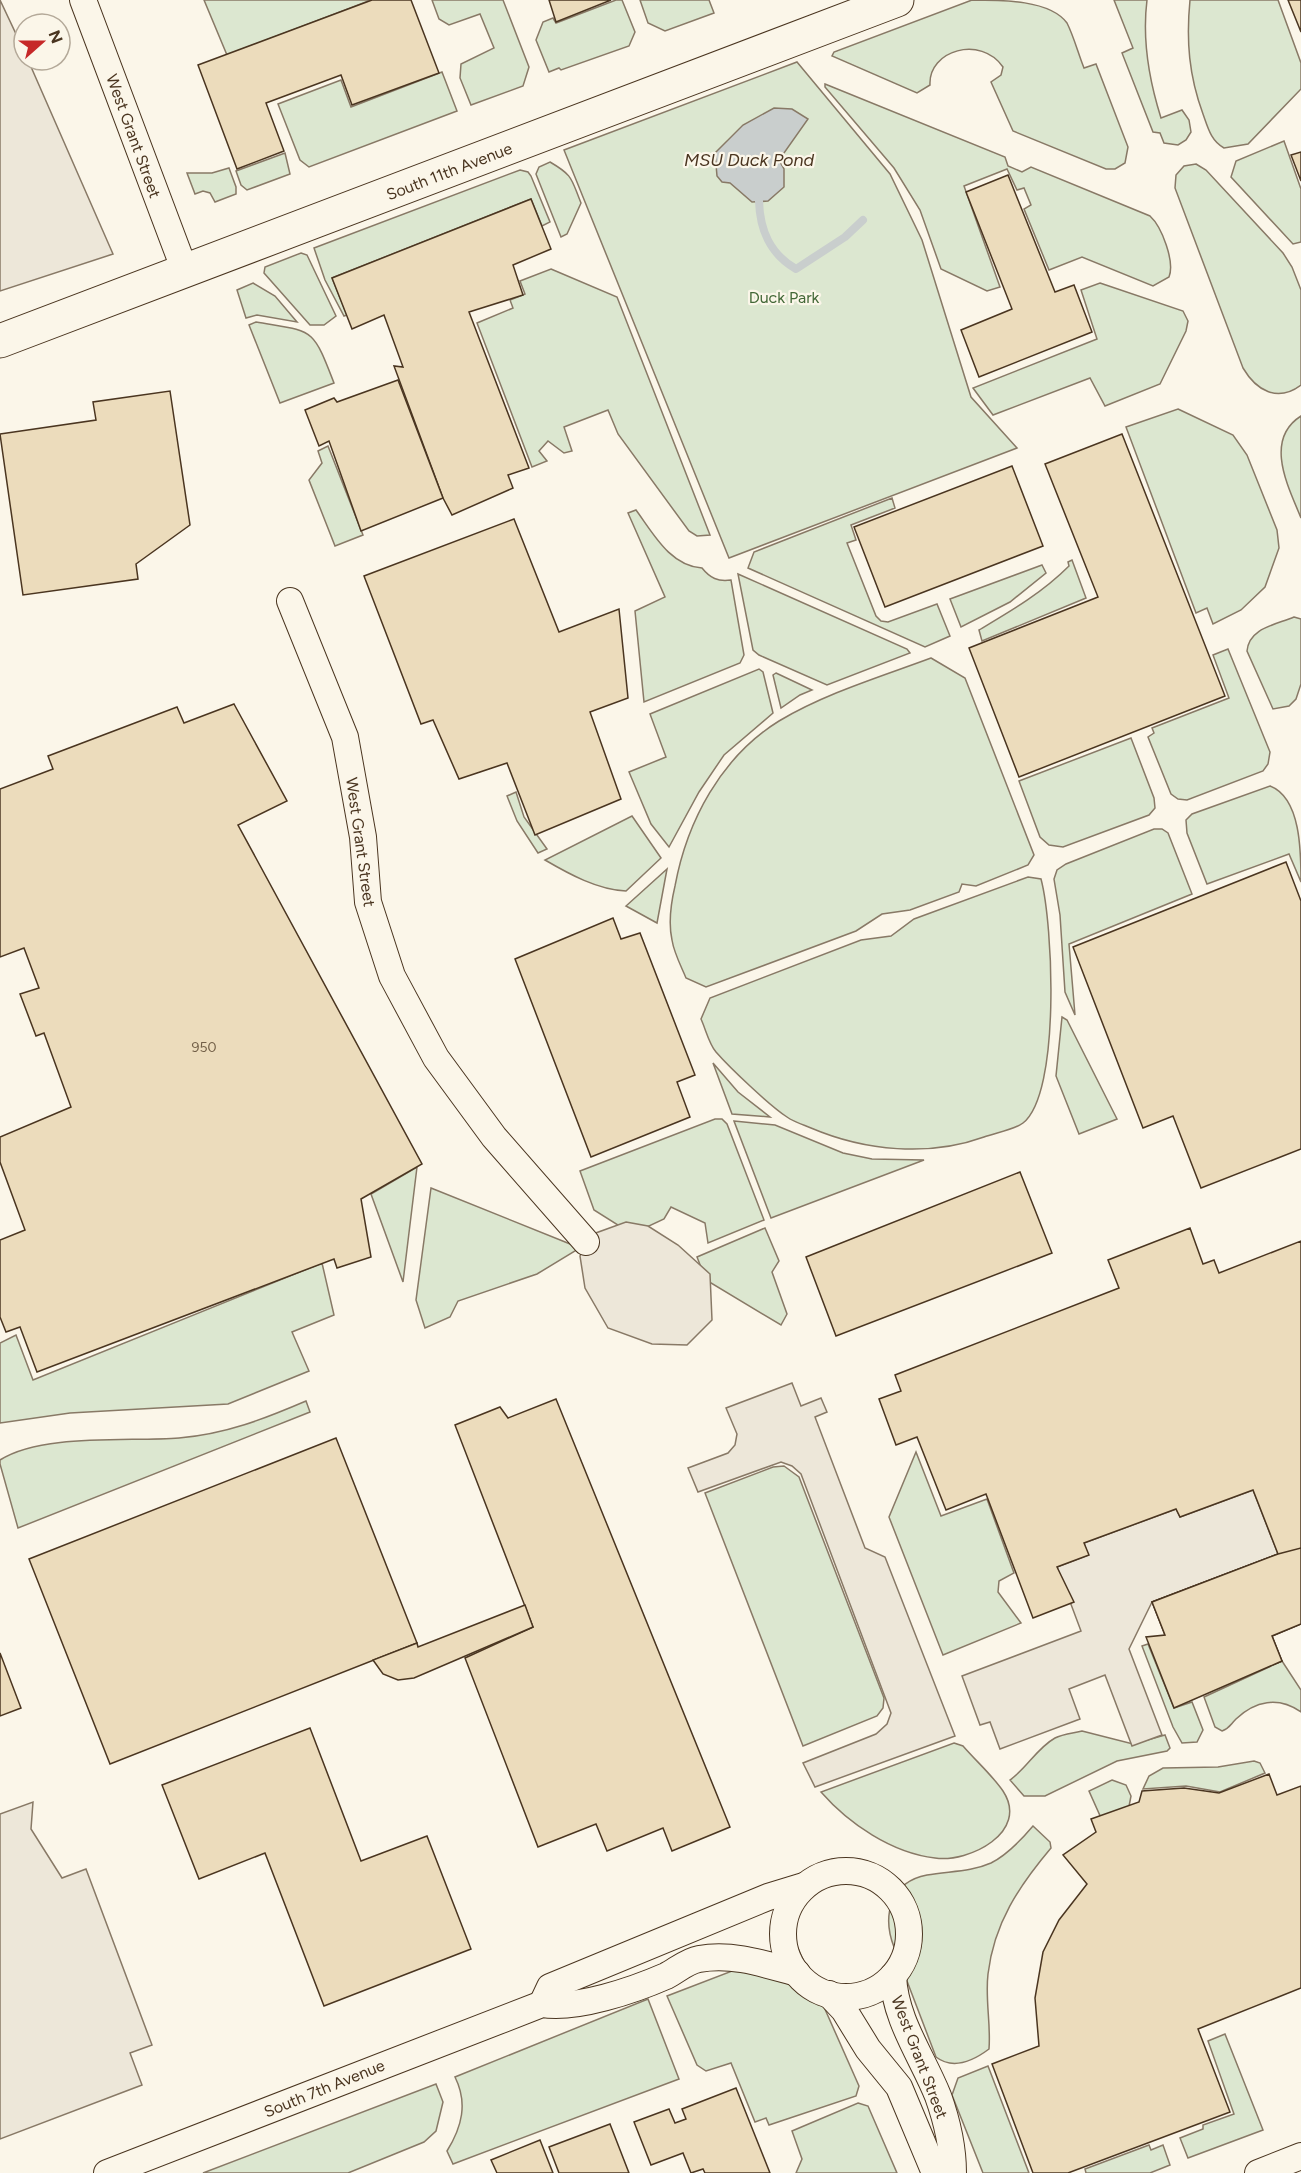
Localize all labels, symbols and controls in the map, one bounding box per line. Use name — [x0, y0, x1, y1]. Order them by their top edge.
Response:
north arrow — [12, 12, 72, 72]
text: N — [44, 28, 67, 46]
street label: West Grant Street — [102, 72, 165, 201]
street label: South 11th Avenue — [384, 139, 515, 204]
water label: MSU Duck Pond — [684, 149, 815, 171]
park label: Duck Park — [749, 288, 820, 307]
street label: West Grant Street — [342, 776, 379, 908]
house number: 950 — [192, 1039, 216, 1056]
street label: West Grant Street — [887, 1993, 952, 2121]
street label: South 7th Avenue — [261, 2055, 388, 2121]

